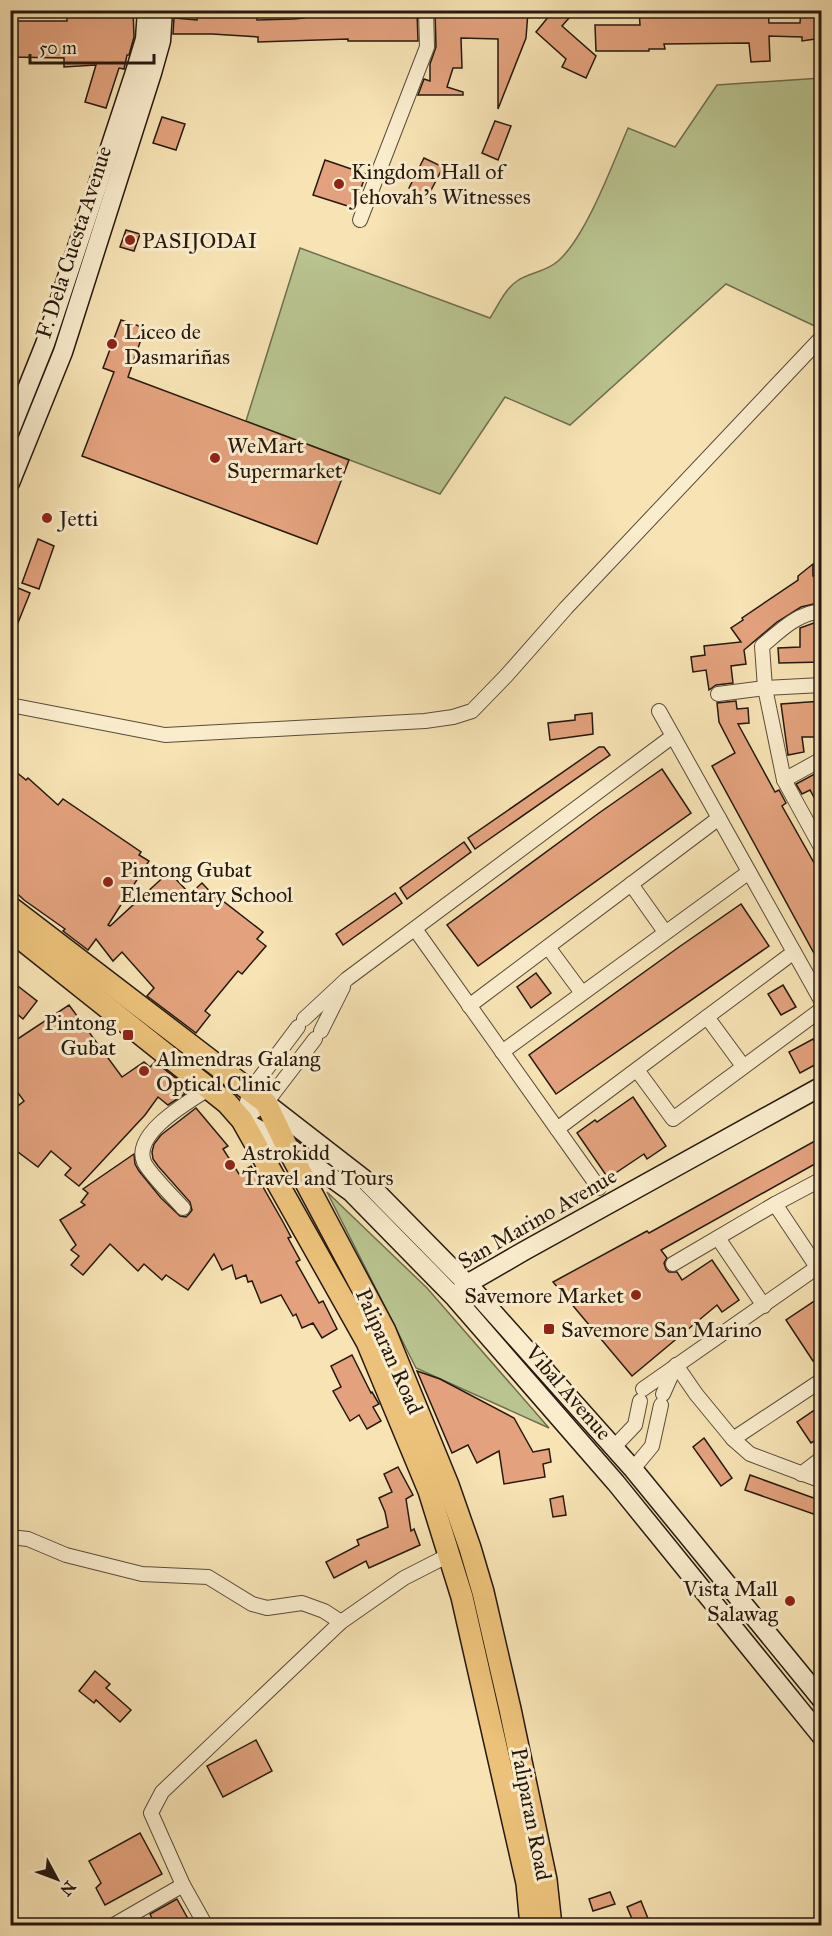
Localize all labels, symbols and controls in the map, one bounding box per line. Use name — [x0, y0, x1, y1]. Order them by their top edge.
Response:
scale bar — [30, 27, 154, 65]
text: 50 m — [39, 37, 77, 59]
street label: F. Dela Cuesta Avenue — [30, 143, 117, 342]
place label: Kingdom Hall of Jehovah's Witnesses — [349, 158, 531, 210]
marker: Kingdom Hall of Jehovah's Witnesses — [332, 177, 346, 191]
place label: PASIJODAI — [142, 227, 257, 254]
marker: PASIJODAI — [123, 233, 137, 247]
place label: Liceo de Dasmariñas — [124, 318, 230, 370]
marker: Liceo de Dasmariñas — [105, 337, 119, 351]
place label: WeMart Supermarket — [227, 432, 343, 484]
marker: WeMart Supermarket — [208, 451, 222, 465]
place label: Jetti — [57, 505, 98, 532]
marker: Jetti — [40, 511, 54, 525]
place label: Pintong Gubat Elementary School — [120, 856, 293, 908]
marker: Pintong Gubat Elementary School — [101, 875, 115, 889]
place label: Pintong Gubat — [44, 1009, 117, 1061]
marker: Pintong Gubat — [121, 1028, 135, 1042]
place label: Almendras Galang Optical Clinic — [155, 1045, 321, 1097]
marker: Almendras Galang Optical Clinic — [137, 1064, 151, 1078]
place label: Astrokidd Travel and Tours — [241, 1139, 394, 1191]
marker: Astrokidd Travel and Tours — [223, 1158, 237, 1172]
street label: San Marino Avenue — [453, 1162, 621, 1275]
place label: Savemore Market — [464, 1282, 624, 1309]
street label: Paliparan Road — [350, 1284, 429, 1418]
marker: Savemore Market — [629, 1288, 643, 1302]
place label: Savemore San Marino — [561, 1316, 762, 1343]
marker: Savemore San Marino — [542, 1322, 556, 1336]
street label: Vibal Avenue — [519, 1338, 618, 1446]
place label: Vista Mall Salawag — [682, 1575, 779, 1627]
marker: Vista Mall Salawag — [783, 1594, 797, 1608]
street label: Paliparan Road — [505, 1745, 558, 1883]
north arrow — [27, 1849, 87, 1909]
text: N — [56, 1877, 80, 1900]

